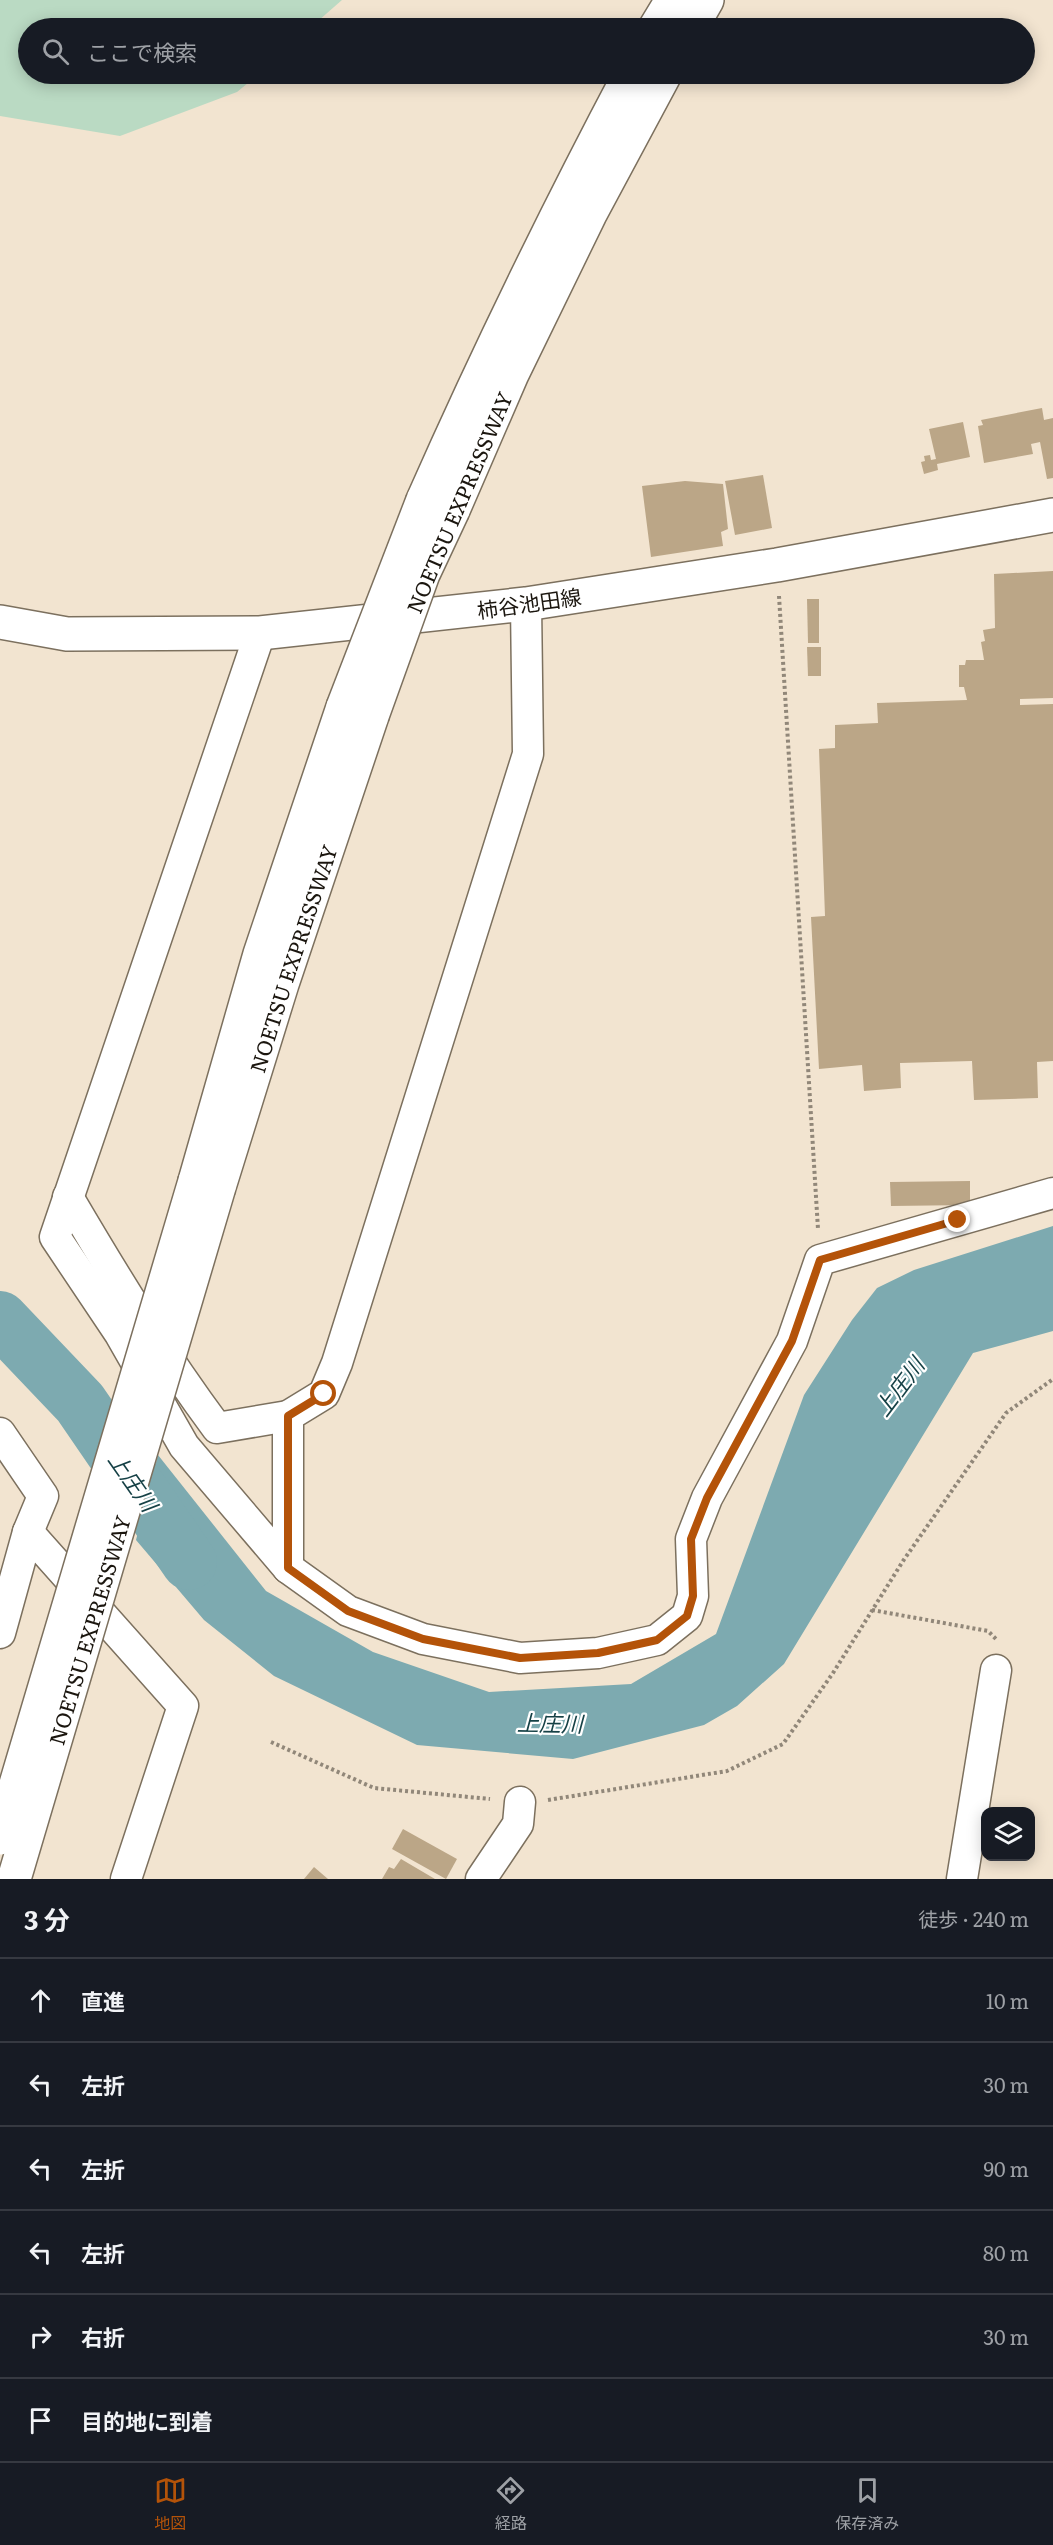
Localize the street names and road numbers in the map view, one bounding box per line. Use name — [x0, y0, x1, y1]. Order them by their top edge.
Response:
street label: NOETSU EXPRESSWAY — [397, 386, 519, 618]
street label: 柿谷池田線 — [475, 579, 583, 625]
street label: NOETSU EXPRESSWAY — [240, 840, 343, 1076]
street label: NOETSU EXPRESSWAY — [39, 1511, 137, 1748]

